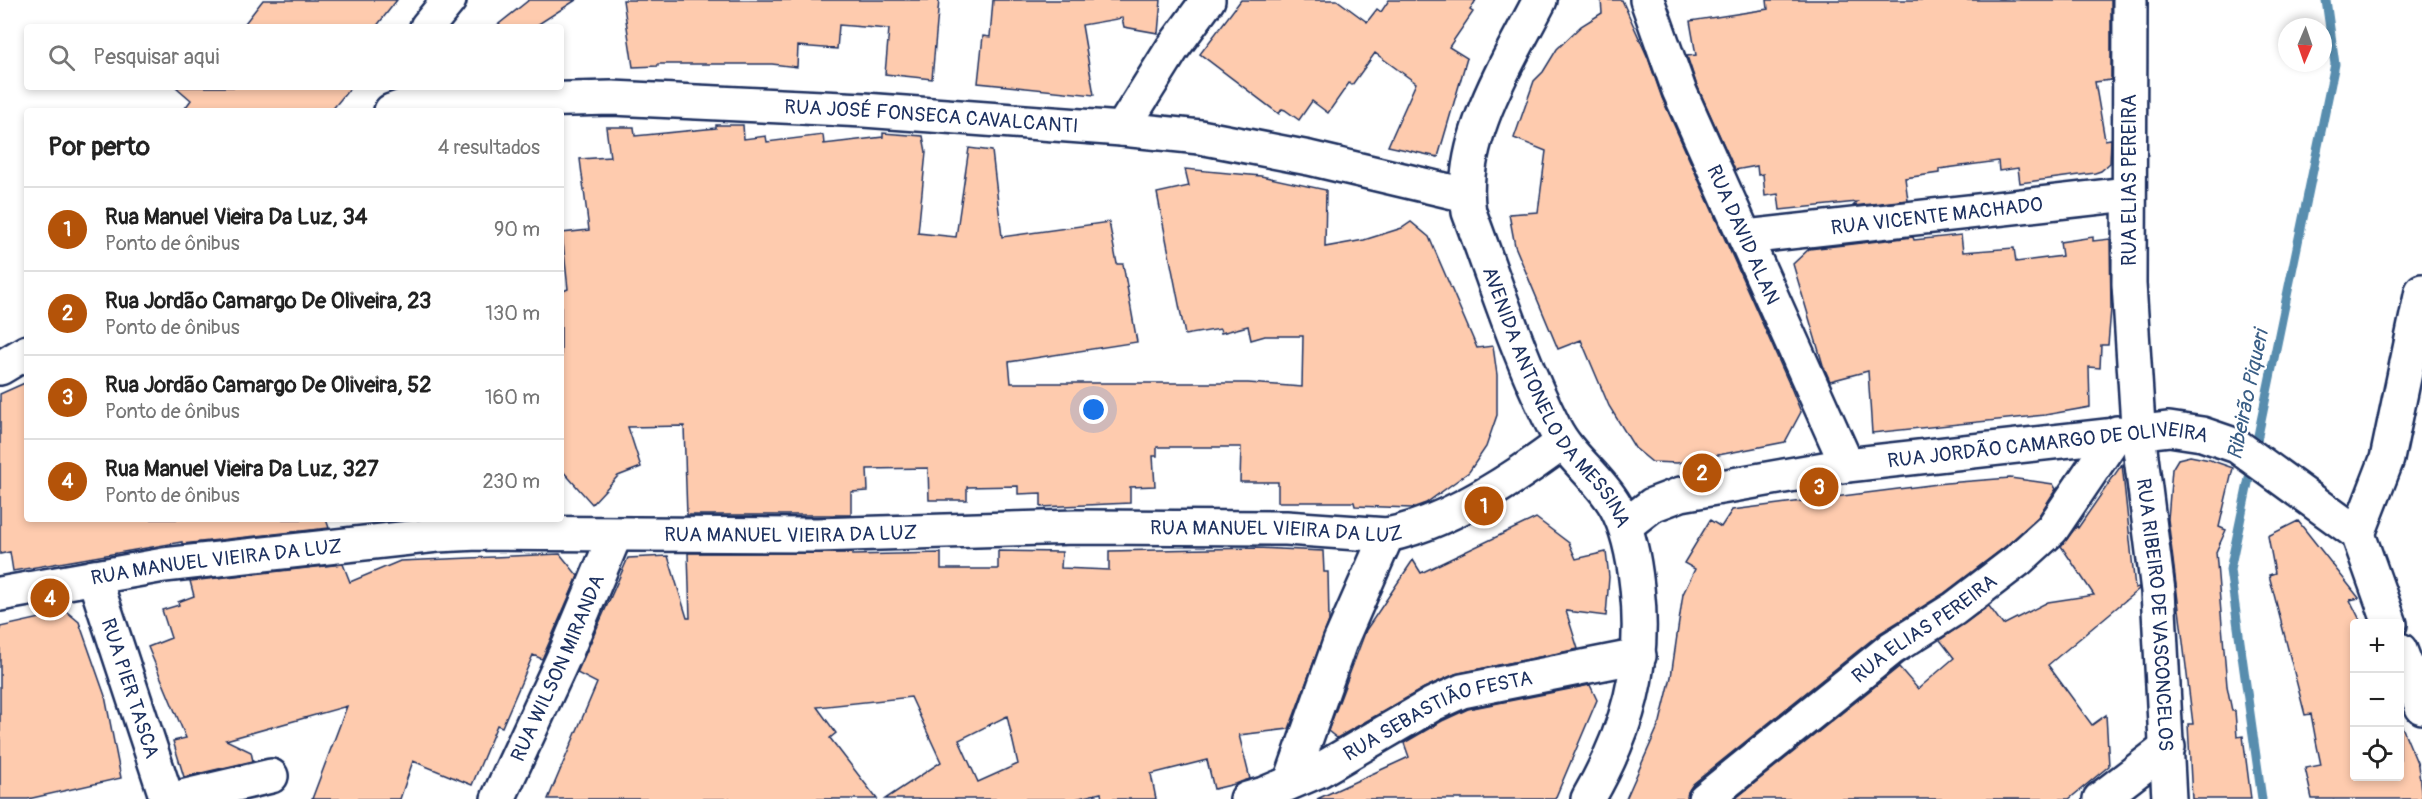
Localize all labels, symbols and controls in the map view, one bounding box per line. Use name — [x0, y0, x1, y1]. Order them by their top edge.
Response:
north arrow — [2278, 18, 2332, 72]
search box — [24, 24, 564, 90]
icon: search — [45, 41, 78, 74]
text: Pesquisar aqui — [93, 43, 219, 71]
street label: RUA JOSÉ FONSECA CAVALCANTI — [784, 94, 1079, 138]
street label: RUA ELIAS PEREIRA — [2117, 94, 2142, 266]
text: Por perto — [48, 131, 150, 163]
text: 4 resultados — [438, 135, 540, 160]
street label: RUA DAVID ALAN — [1702, 161, 1786, 308]
street label: RUA VICENTE MACHADO — [1830, 191, 2044, 240]
text: Rua Manuel Vieira Da Luz, 34 — [105, 203, 367, 231]
text: 1 — [64, 217, 71, 242]
text: 90 m — [494, 217, 540, 242]
text: Ponto de ônibus — [105, 231, 240, 256]
street label: AVENIDA ANTONELO DA MESSINA — [1477, 263, 1636, 531]
text: Rua Jordão Camargo De Oliveira, 23 — [105, 287, 431, 315]
text: 2 — [62, 301, 73, 326]
text: 130 m — [485, 301, 540, 326]
text: Ponto de ônibus — [105, 315, 240, 340]
water label: Ribeirão Piqueri — [2221, 325, 2276, 462]
text: Rua Jordão Camargo De Oliveira, 52 — [105, 371, 431, 399]
text: 3 — [62, 385, 73, 410]
text: 160 m — [485, 385, 540, 410]
your location — [1079, 395, 1108, 424]
text: Ponto de ônibus — [105, 399, 240, 424]
street label: RUA JORDÃO CAMARGO DE OLIVEIRA — [1886, 417, 2212, 473]
pin: 2 — [1682, 450, 1722, 496]
text: Rua Manuel Vieira Da Luz, 327 — [105, 455, 379, 483]
pin: 3 — [1800, 464, 1838, 510]
text: 4 — [62, 469, 73, 494]
text: 230 m — [483, 469, 540, 494]
street label: RUA RIBEIRO DE VASCONCELOS — [2131, 477, 2179, 752]
text: Ponto de ônibus — [105, 483, 240, 508]
pin: 1 — [1464, 484, 1504, 528]
street label: RUA MANUEL VIEIRA DA LUZ — [1150, 515, 1406, 548]
street label: RUA MANUEL VIEIRA DA LUZ — [664, 519, 918, 548]
street label: RUA MANUEL VIEIRA DA LUZ — [89, 533, 344, 590]
street label: RUA ELIAS PEREIRA — [1846, 568, 2002, 688]
street label: RUA WILSON MIRANDA — [505, 571, 610, 765]
pin: 4 — [31, 576, 70, 620]
street label: RUA PIER TASCA — [96, 615, 165, 761]
map controls — [2350, 619, 2404, 781]
button: + — [2350, 619, 2404, 673]
street label: RUA SEBASTIÃO FESTA — [1339, 665, 1534, 766]
button: − — [2350, 673, 2404, 727]
button: locate — [2350, 727, 2404, 781]

